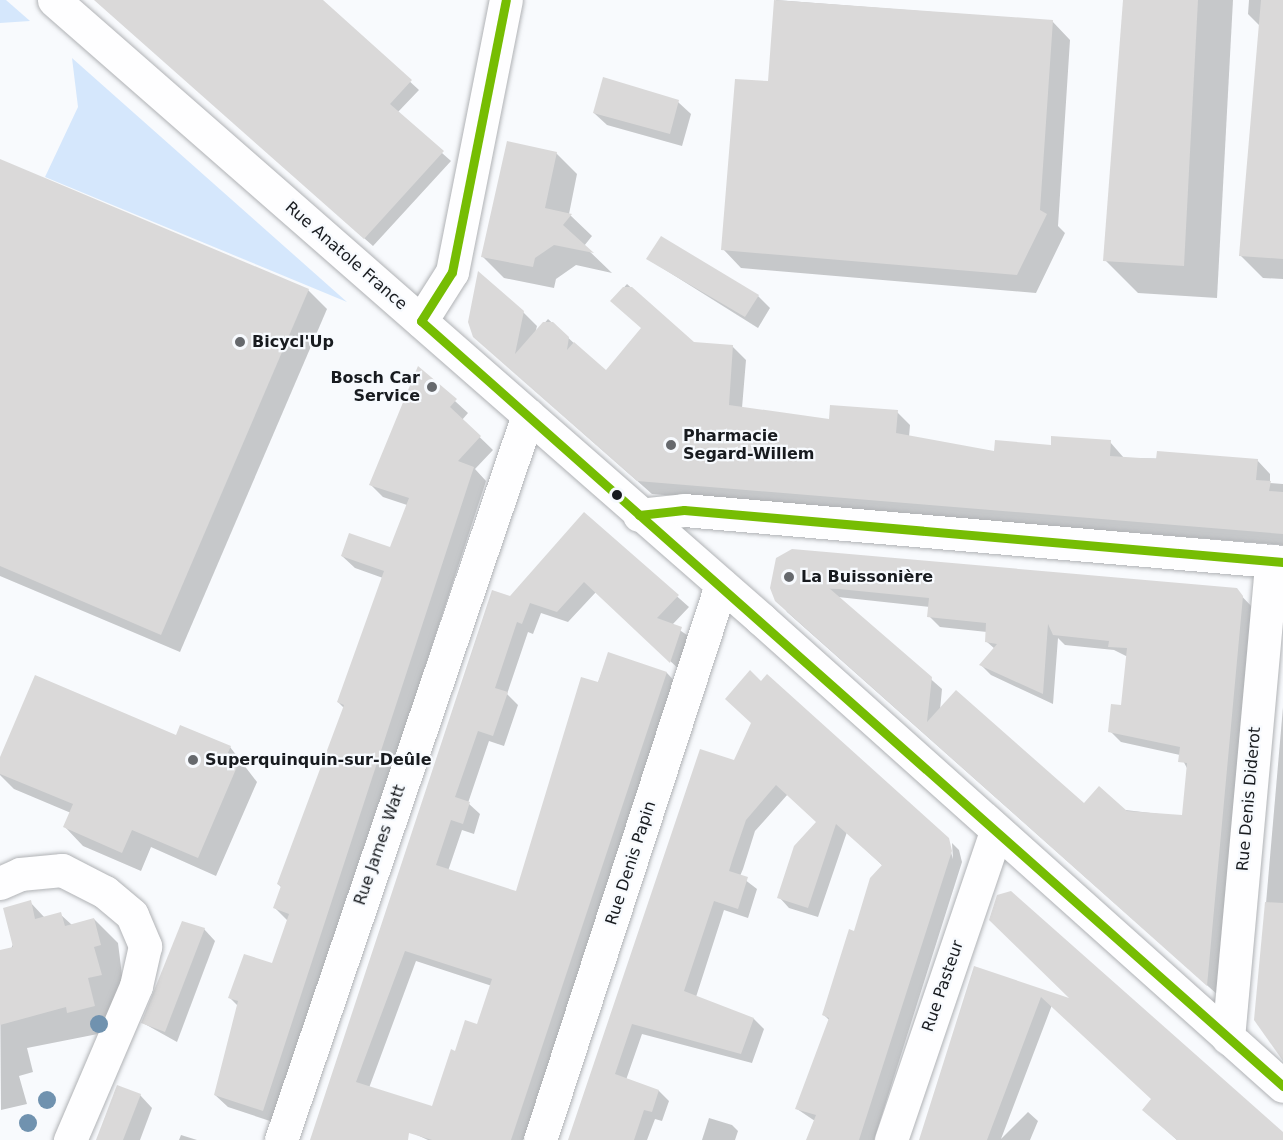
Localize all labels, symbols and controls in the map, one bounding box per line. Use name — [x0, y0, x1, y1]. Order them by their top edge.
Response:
street label: Rue Anatole France — [281, 198, 411, 314]
place label: Bicycl'Up — [252, 332, 334, 352]
marker: Bicycl'Up — [233, 335, 247, 349]
place label: Bosch Car Service — [330, 368, 420, 406]
marker: Bosch Car Service — [425, 380, 439, 394]
place label: Pharmacie Segard-Willem — [683, 426, 815, 464]
marker: Pharmacie Segard-Willem — [664, 438, 678, 452]
unlabelled marker — [611, 489, 623, 501]
place label: La Buissonière — [801, 567, 933, 587]
marker: La Buissonière — [782, 570, 796, 584]
street label: Rue Denis Diderot — [1233, 726, 1265, 872]
place label: Superquinquin-sur-Deûle — [205, 750, 431, 770]
marker: Superquinquin-sur-Deûle — [186, 753, 200, 767]
street label: Rue James Watt — [350, 782, 410, 908]
street label: Rue Denis Papin — [602, 799, 660, 927]
street label: Rue Pasteur — [918, 938, 968, 1034]

